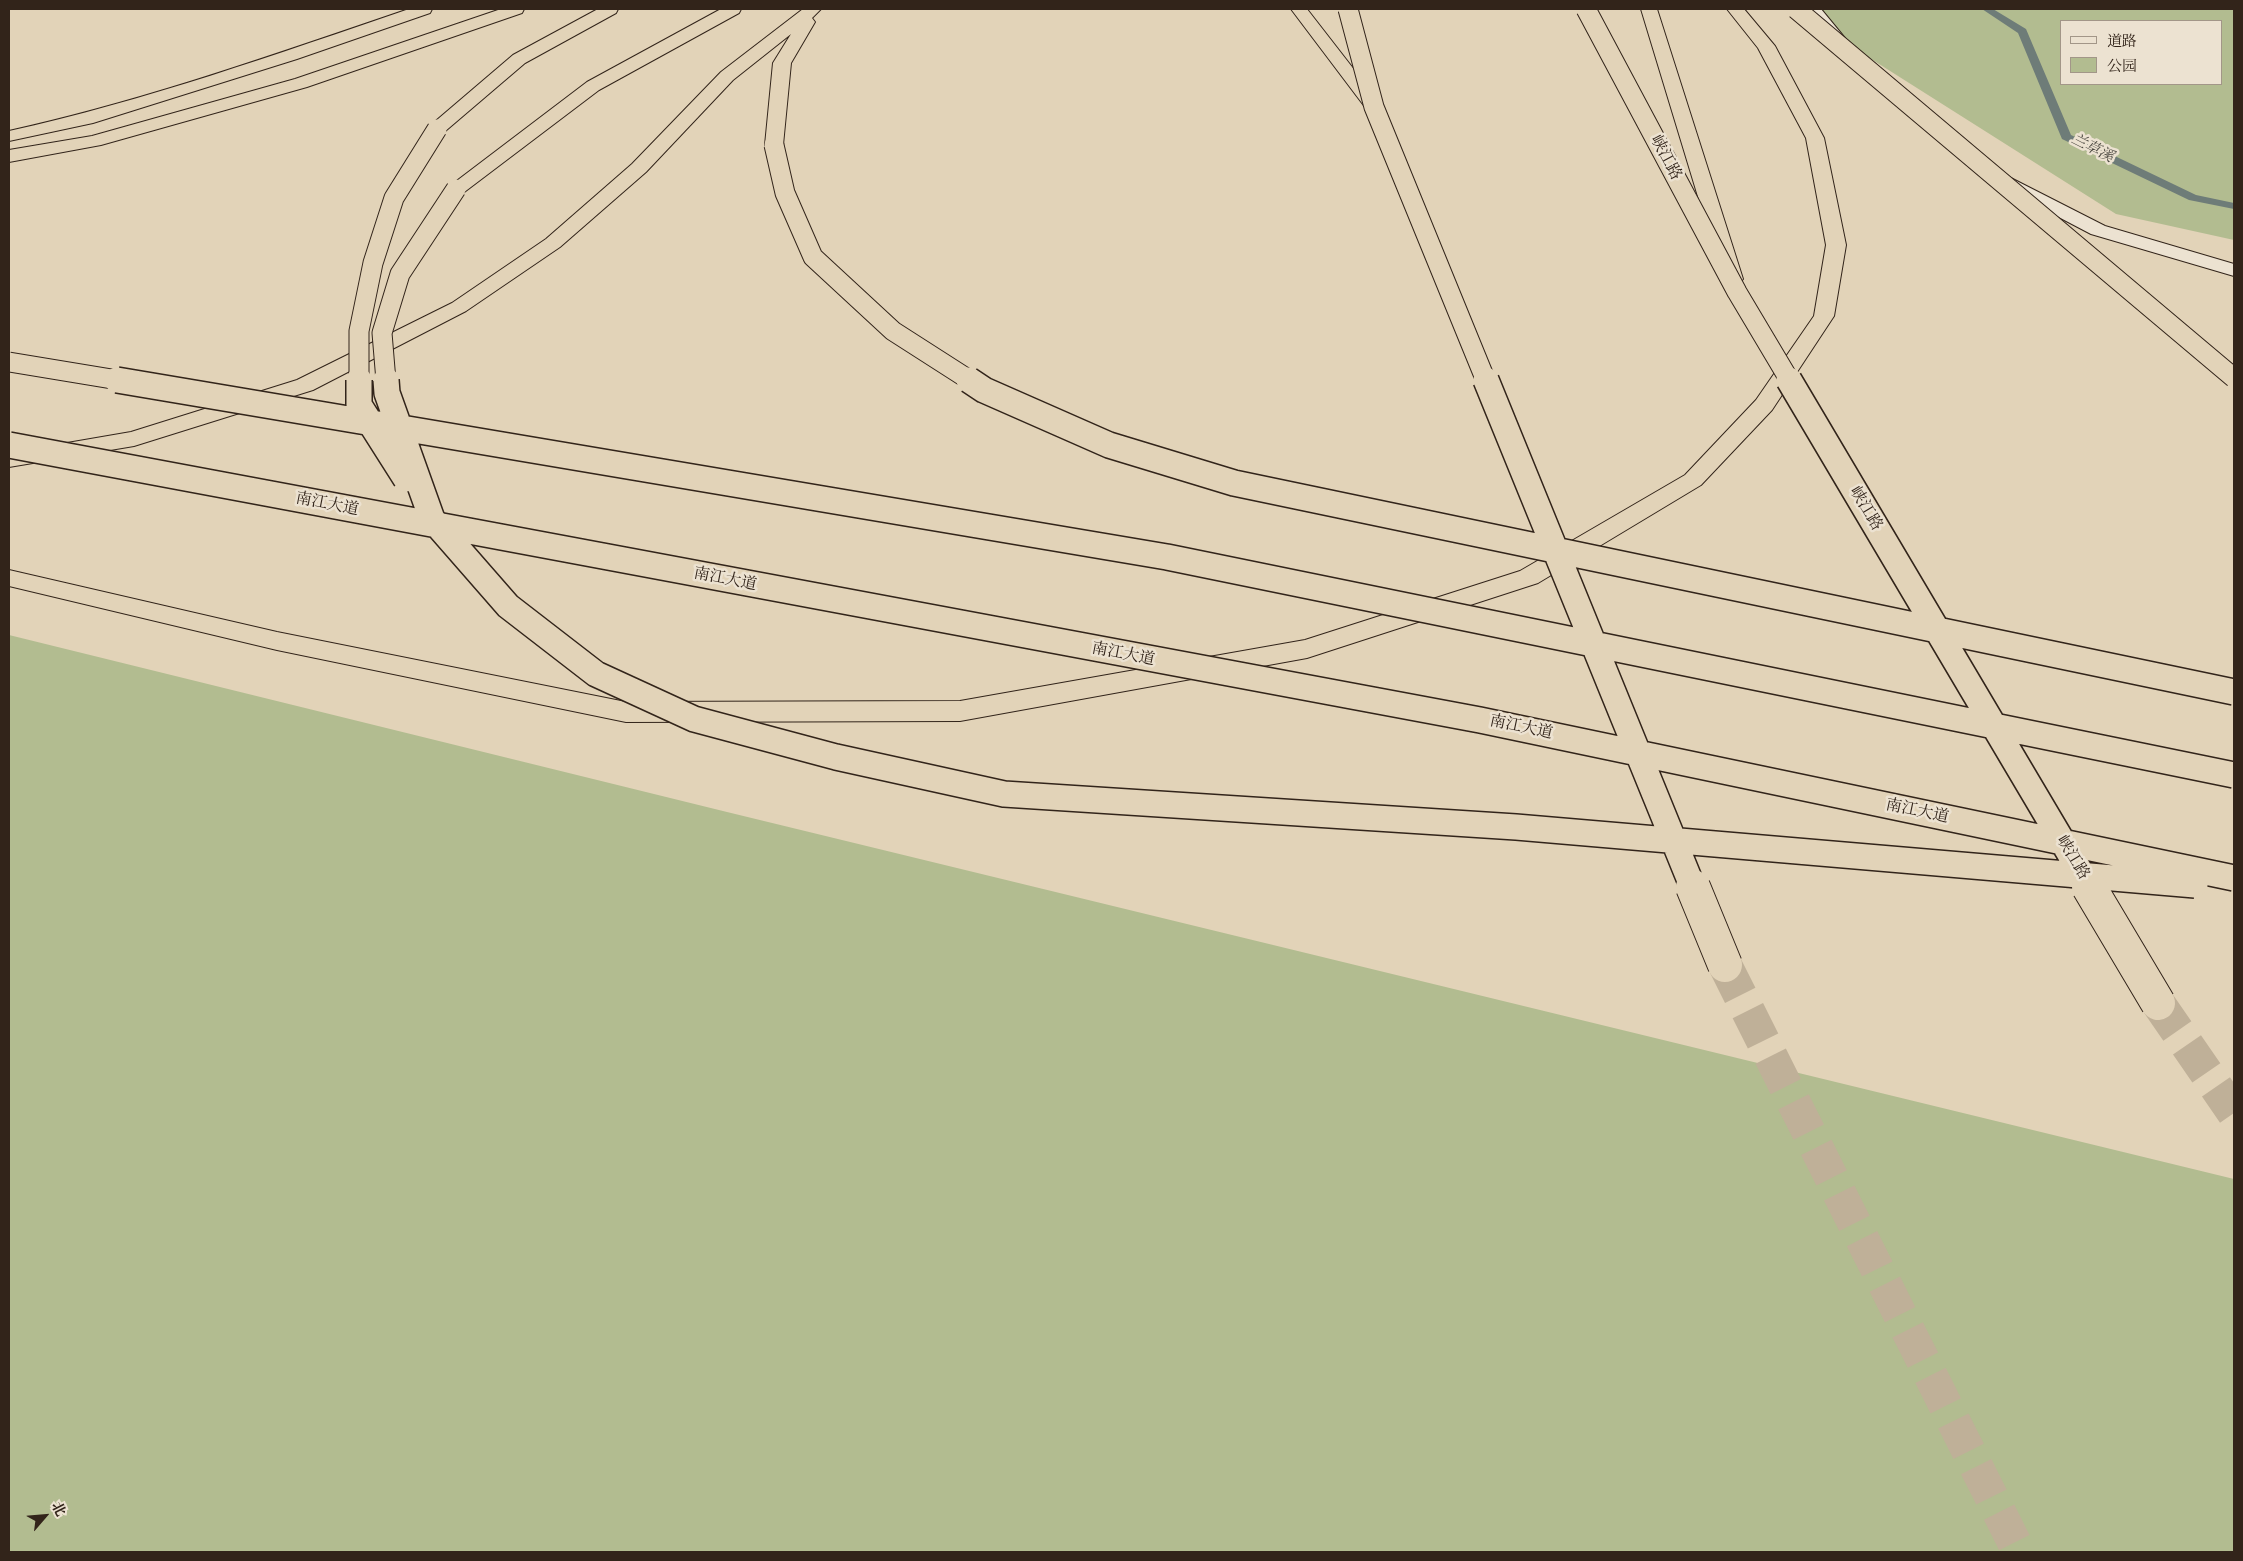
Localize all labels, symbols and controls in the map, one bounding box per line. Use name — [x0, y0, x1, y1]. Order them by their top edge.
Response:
legend — [2060, 20, 2223, 85]
text: 道路 — [2107, 32, 2137, 51]
text: 公园 — [2107, 57, 2137, 76]
water label: 兰草溪 — [2068, 131, 2116, 167]
street label: 峡江路 — [1645, 132, 1685, 184]
street label: 峡江路 — [1844, 483, 1886, 535]
street label: 南江大道 — [294, 489, 360, 521]
street label: 南江大道 — [692, 564, 758, 596]
street label: 南江大道 — [1090, 639, 1156, 671]
street label: 南江大道 — [1488, 712, 1554, 744]
street label: 南江大道 — [1884, 796, 1950, 828]
street label: 峡江路 — [2051, 832, 2093, 884]
north arrow — [20, 1491, 70, 1541]
text: 北 — [48, 1499, 70, 1519]

